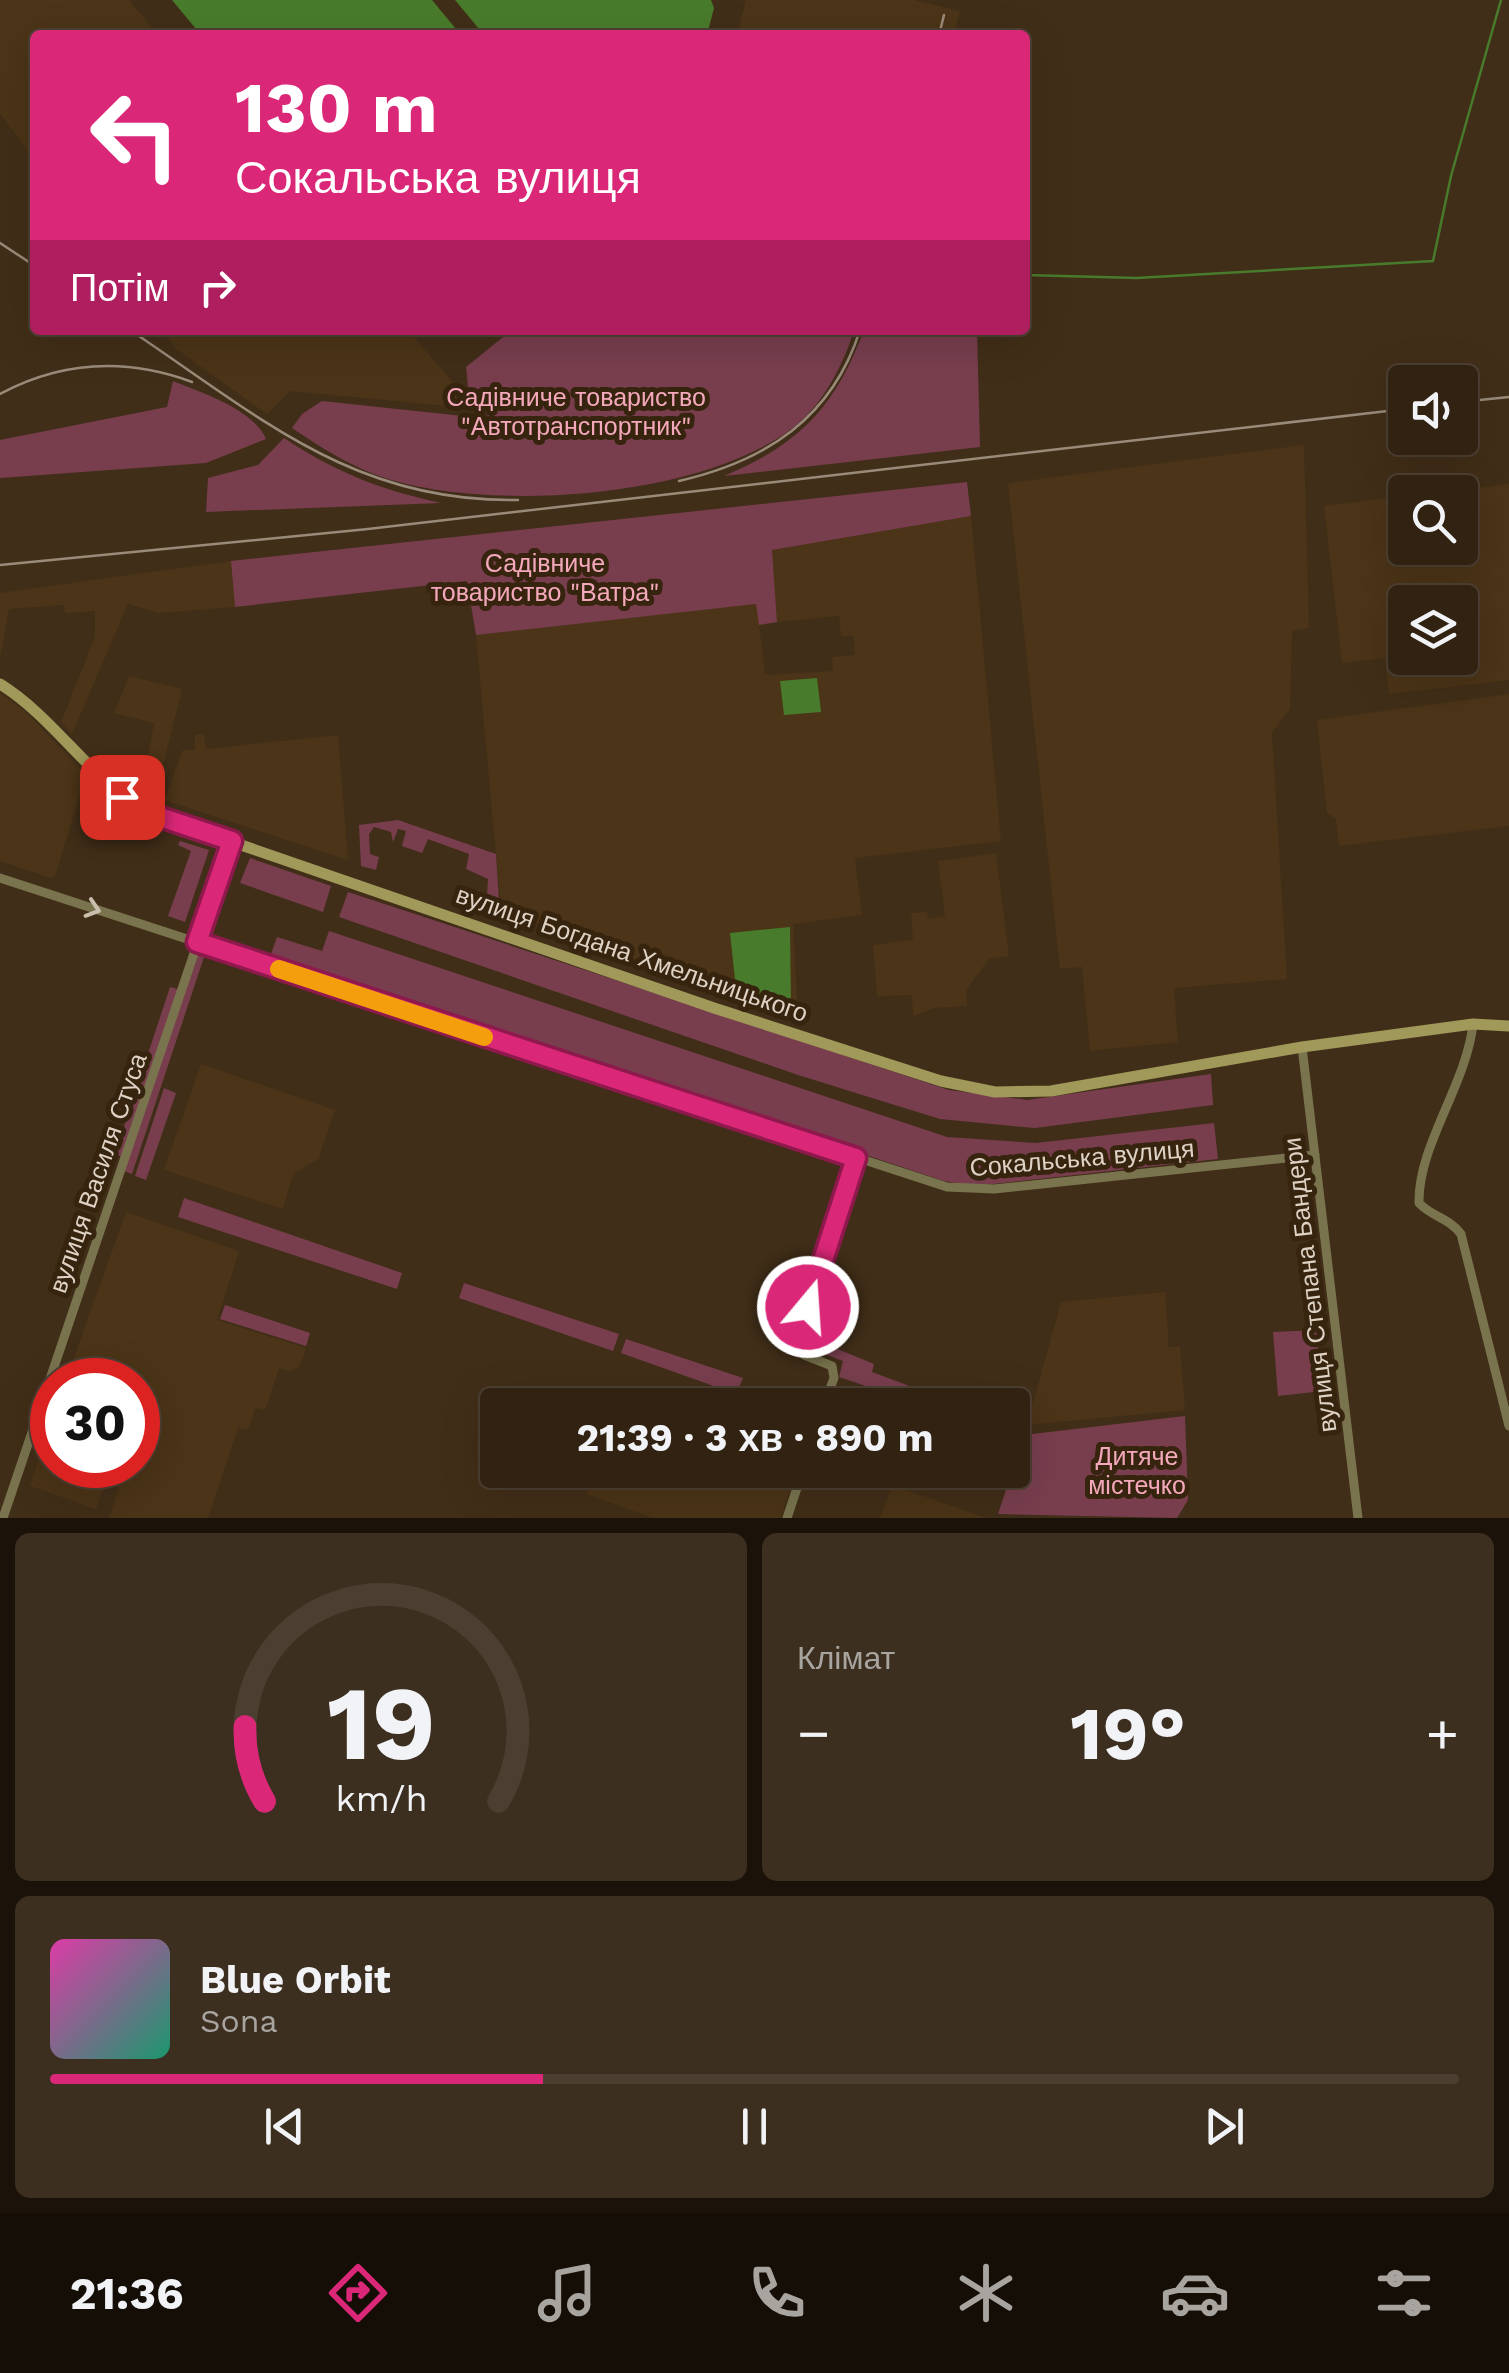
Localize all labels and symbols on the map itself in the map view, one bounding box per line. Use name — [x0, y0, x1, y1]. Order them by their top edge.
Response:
park label: Садівниче товариство "Автотранспортник" — [446, 383, 706, 441]
park label: Садівниче товариство "Ватра" — [431, 549, 659, 607]
pin — [80, 755, 165, 840]
street label: вулиця Богдана Хмельницького — [452, 880, 812, 1028]
one-way arrow — [83, 897, 100, 917]
street label: вулиця Василя Стуса — [43, 1049, 153, 1297]
street label: Сокальська вулиця — [968, 1134, 1196, 1182]
street label: вулиця Степана Бандери — [1278, 1136, 1342, 1434]
position arrow — [756, 1255, 860, 1359]
speed limit sign: 30 — [30, 1358, 160, 1488]
park label: Дитяче містечко — [1088, 1442, 1186, 1500]

